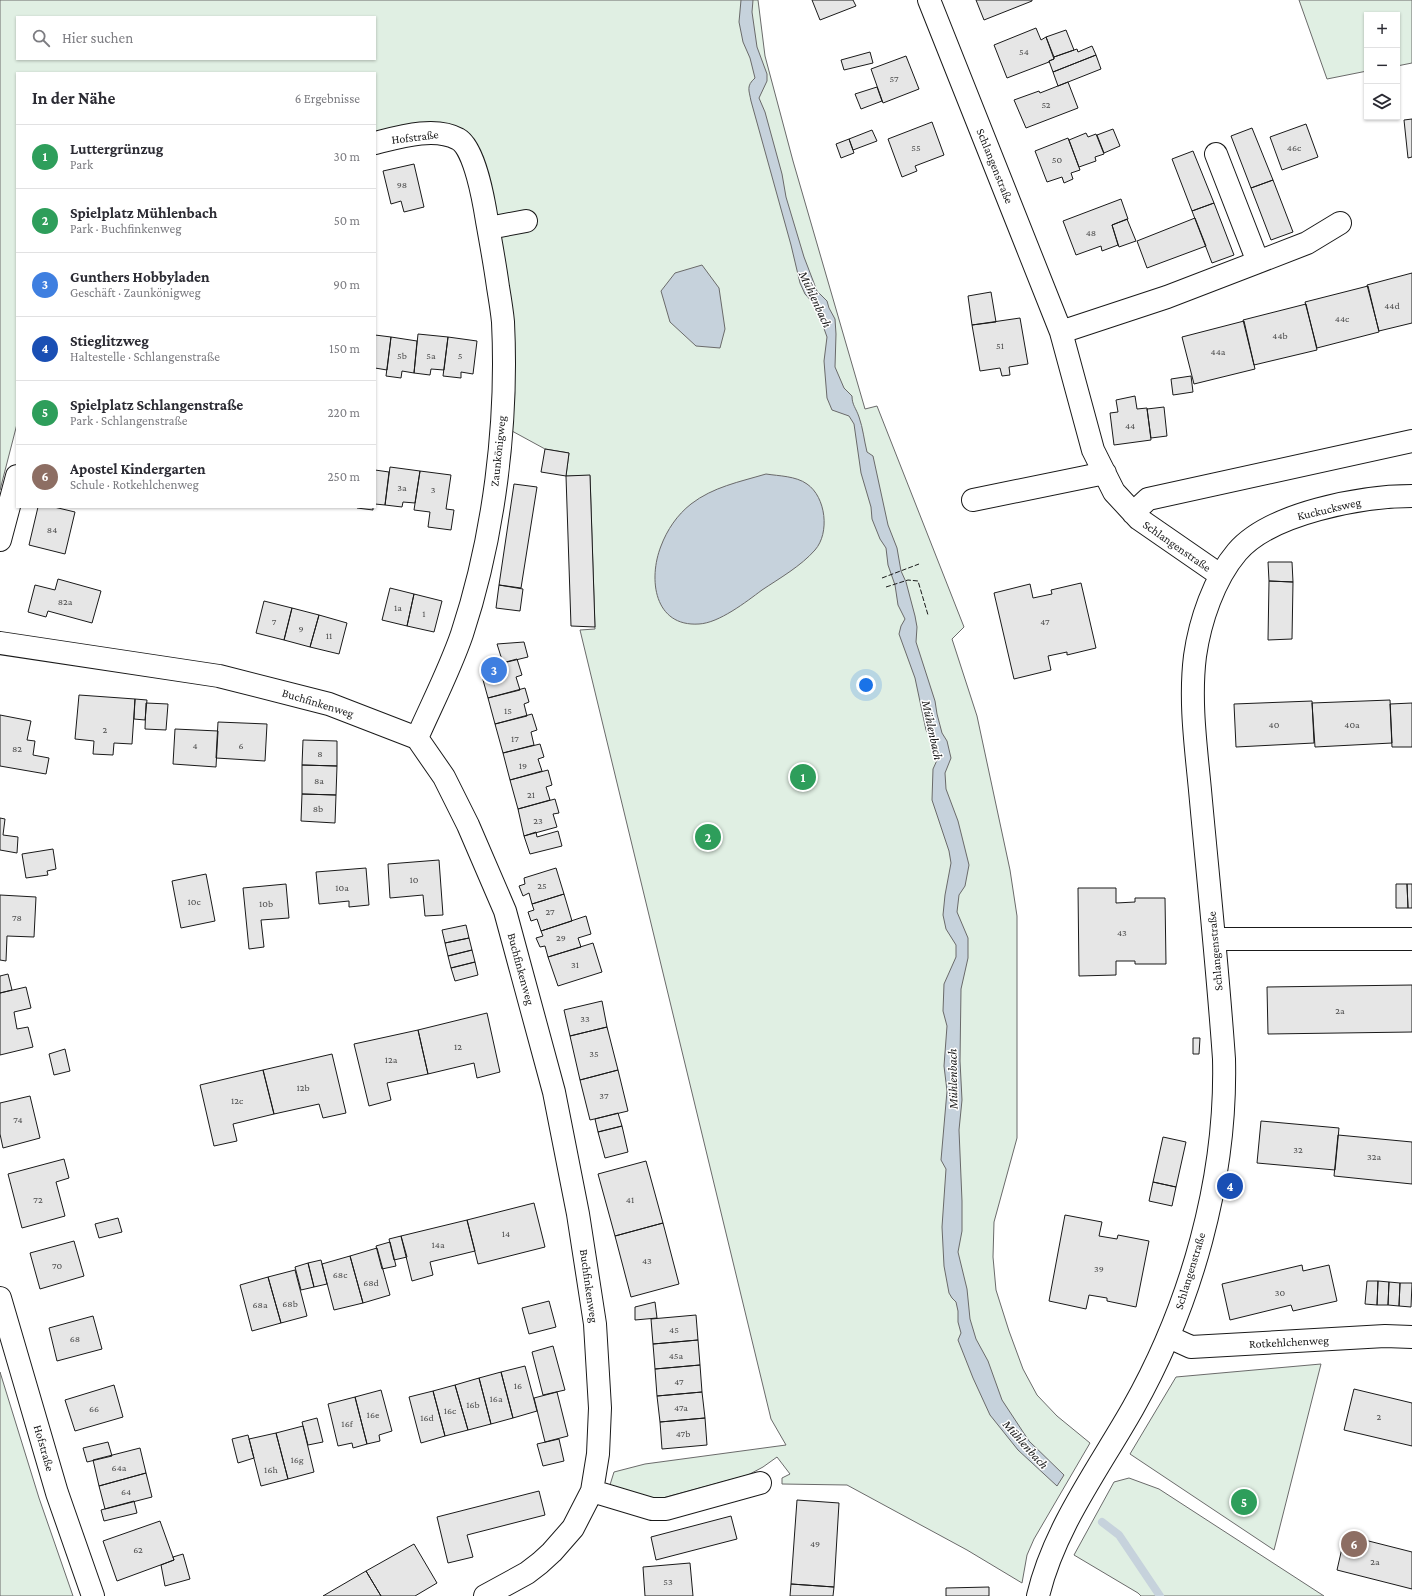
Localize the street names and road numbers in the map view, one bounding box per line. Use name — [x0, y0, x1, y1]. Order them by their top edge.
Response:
street label: Schlangenstraße — [974, 126, 1016, 206]
street label: Hofstraße — [391, 127, 439, 147]
street label: Zaunkönigweg — [487, 415, 509, 487]
street label: Kuckucksweg — [1296, 495, 1362, 523]
street label: Schlangenstraße — [1140, 517, 1214, 575]
street label: Buchfinkenweg — [280, 685, 356, 721]
street label: Schlangenstraße — [1205, 911, 1225, 991]
street label: Buchfinkenweg — [505, 931, 537, 1007]
street label: Schlangenstraße — [1172, 1231, 1208, 1311]
street label: Buchfinkenweg — [577, 1248, 601, 1324]
street label: Rotkehlchenweg — [1249, 1333, 1329, 1351]
street label: Hofstraße — [31, 1423, 57, 1473]

